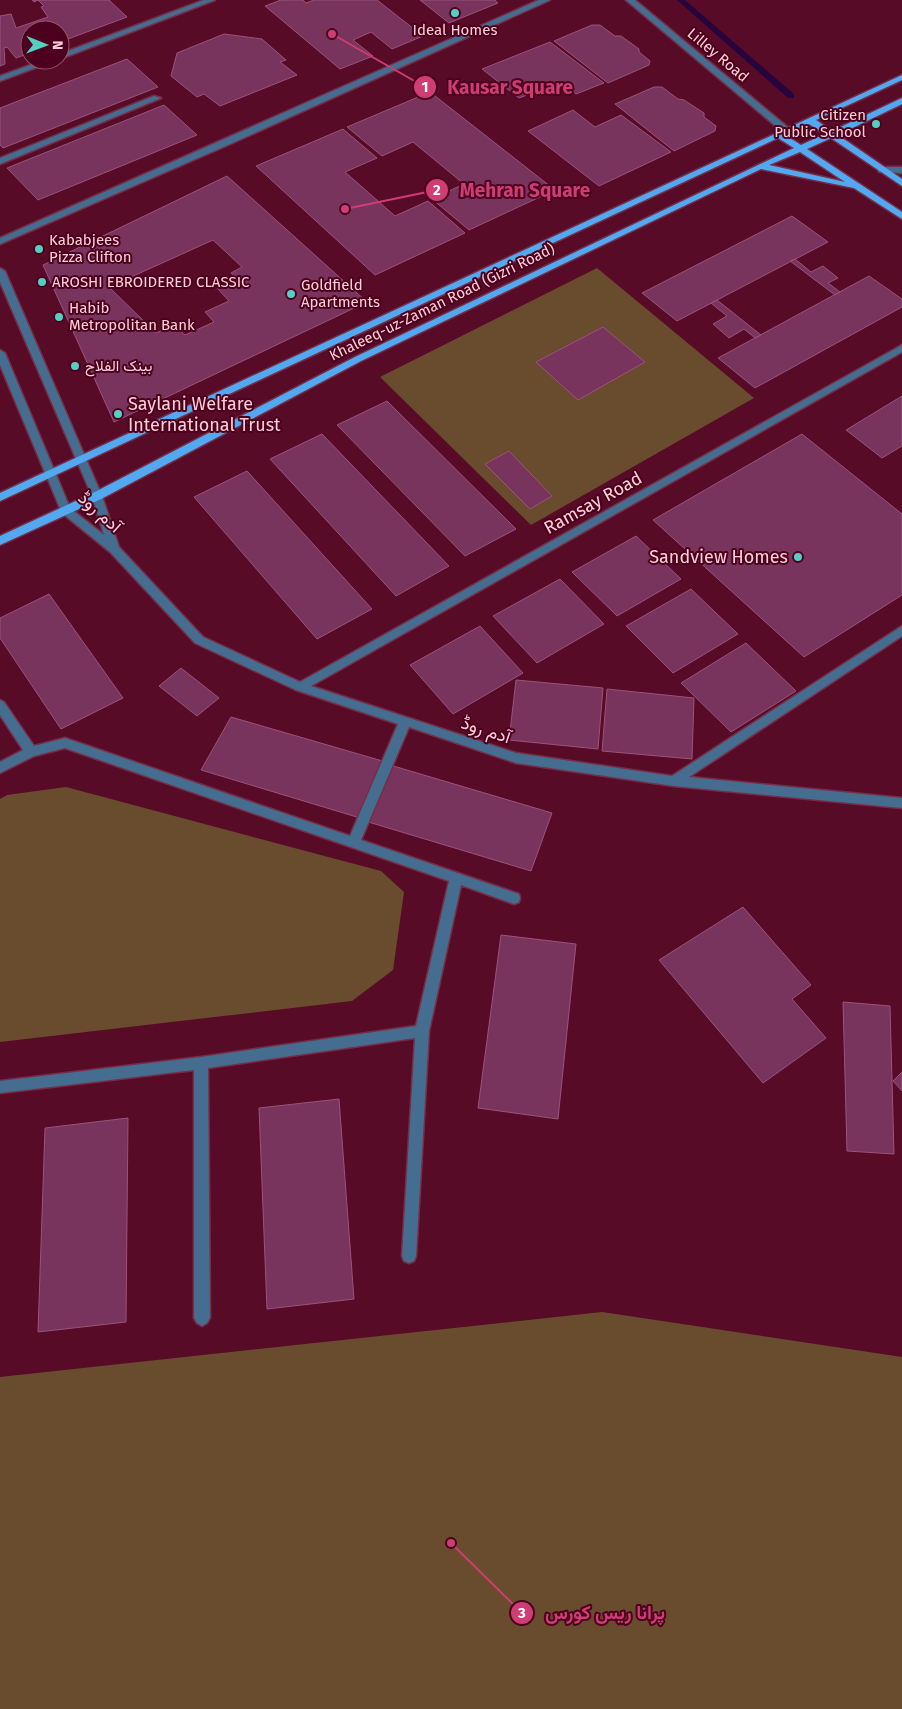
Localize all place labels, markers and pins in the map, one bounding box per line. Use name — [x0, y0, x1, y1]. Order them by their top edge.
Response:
marker: Ideal Homes — [449, 7, 461, 19]
place label: Ideal Homes — [413, 21, 497, 39]
callout: Kausar Square — [412, 70, 583, 104]
place label: Citizen Public School — [774, 106, 867, 141]
marker: Citizen Public School — [870, 118, 882, 130]
callout: Mehran Square — [424, 173, 600, 207]
place label: Kababjees Pizza Clifton — [49, 231, 132, 266]
marker: Kababjees Pizza Clifton — [33, 243, 45, 255]
place label: AROSHI EBROIDERED CLASSIC — [52, 273, 250, 291]
marker: AROSHI EBROIDERED CLASSIC — [36, 276, 48, 288]
place label: Goldfield Apartments — [301, 276, 380, 311]
marker: Goldfield Apartments — [285, 288, 297, 300]
place label: Habib Metropolitan Bank — [69, 299, 195, 334]
marker: Habib Metropolitan Bank — [53, 311, 65, 323]
place label: بینک الفلاح — [85, 357, 152, 377]
marker: بینک الفلاح — [69, 360, 81, 372]
place label: Saylani Welfare International Trust — [128, 393, 281, 436]
marker: Saylani Welfare International Trust — [112, 408, 124, 420]
place label: Sandview Homes — [649, 546, 788, 568]
marker: Sandview Homes — [792, 551, 804, 563]
callout: پرانا ریس کورس — [510, 1596, 674, 1630]

